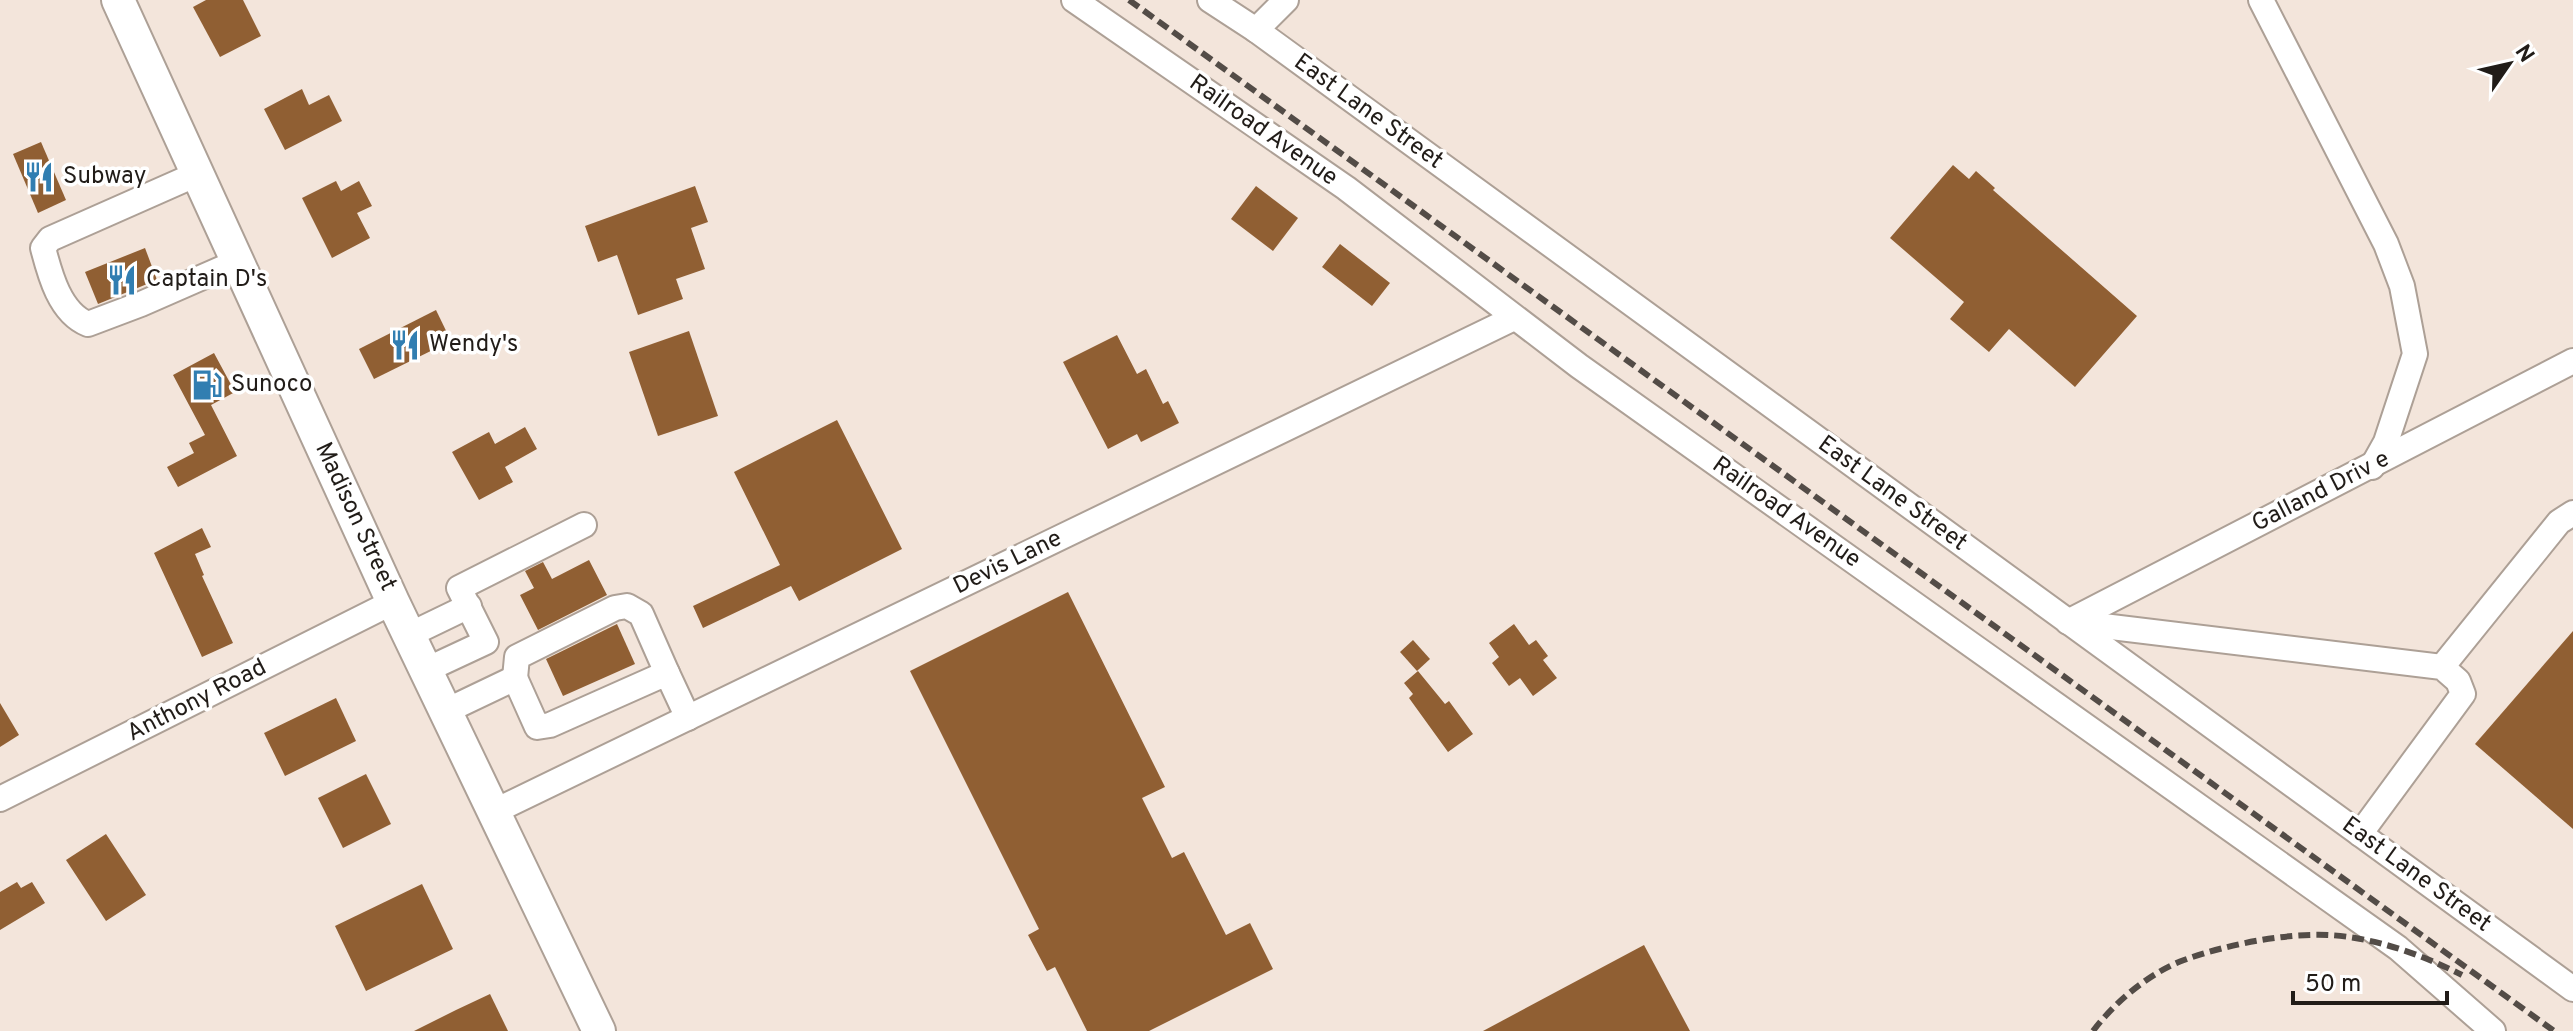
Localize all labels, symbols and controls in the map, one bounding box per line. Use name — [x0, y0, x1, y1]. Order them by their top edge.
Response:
north arrow — [2469, 24, 2549, 104]
text: N — [2508, 40, 2539, 68]
street label: East Lane Street — [1287, 48, 1449, 176]
street label: Railroad Avenue — [1183, 69, 1343, 193]
restaurant icon: Subway — [22, 160, 56, 194]
place label: Subway — [63, 162, 146, 192]
restaurant icon: Captain D's — [105, 263, 139, 297]
place label: Captain D's — [146, 265, 267, 295]
restaurant icon: Wendy's — [388, 328, 422, 362]
place label: Wendy's — [429, 330, 518, 360]
fuel station icon: Sunoco — [190, 368, 224, 402]
place label: Sunoco — [231, 370, 312, 400]
street label: East Lane Street — [1811, 430, 1973, 558]
street label: Madison Street — [307, 438, 403, 596]
street label: Galland Driv e — [2247, 445, 2395, 539]
street label: Railroad Avenue — [1706, 451, 1866, 575]
street label: Devis Lane — [949, 524, 1067, 602]
street label: Anthony Road — [122, 653, 272, 749]
street label: East Lane Street — [2335, 811, 2497, 939]
scale bar — [2293, 955, 2447, 1005]
text: 50 m — [2305, 970, 2361, 1000]

